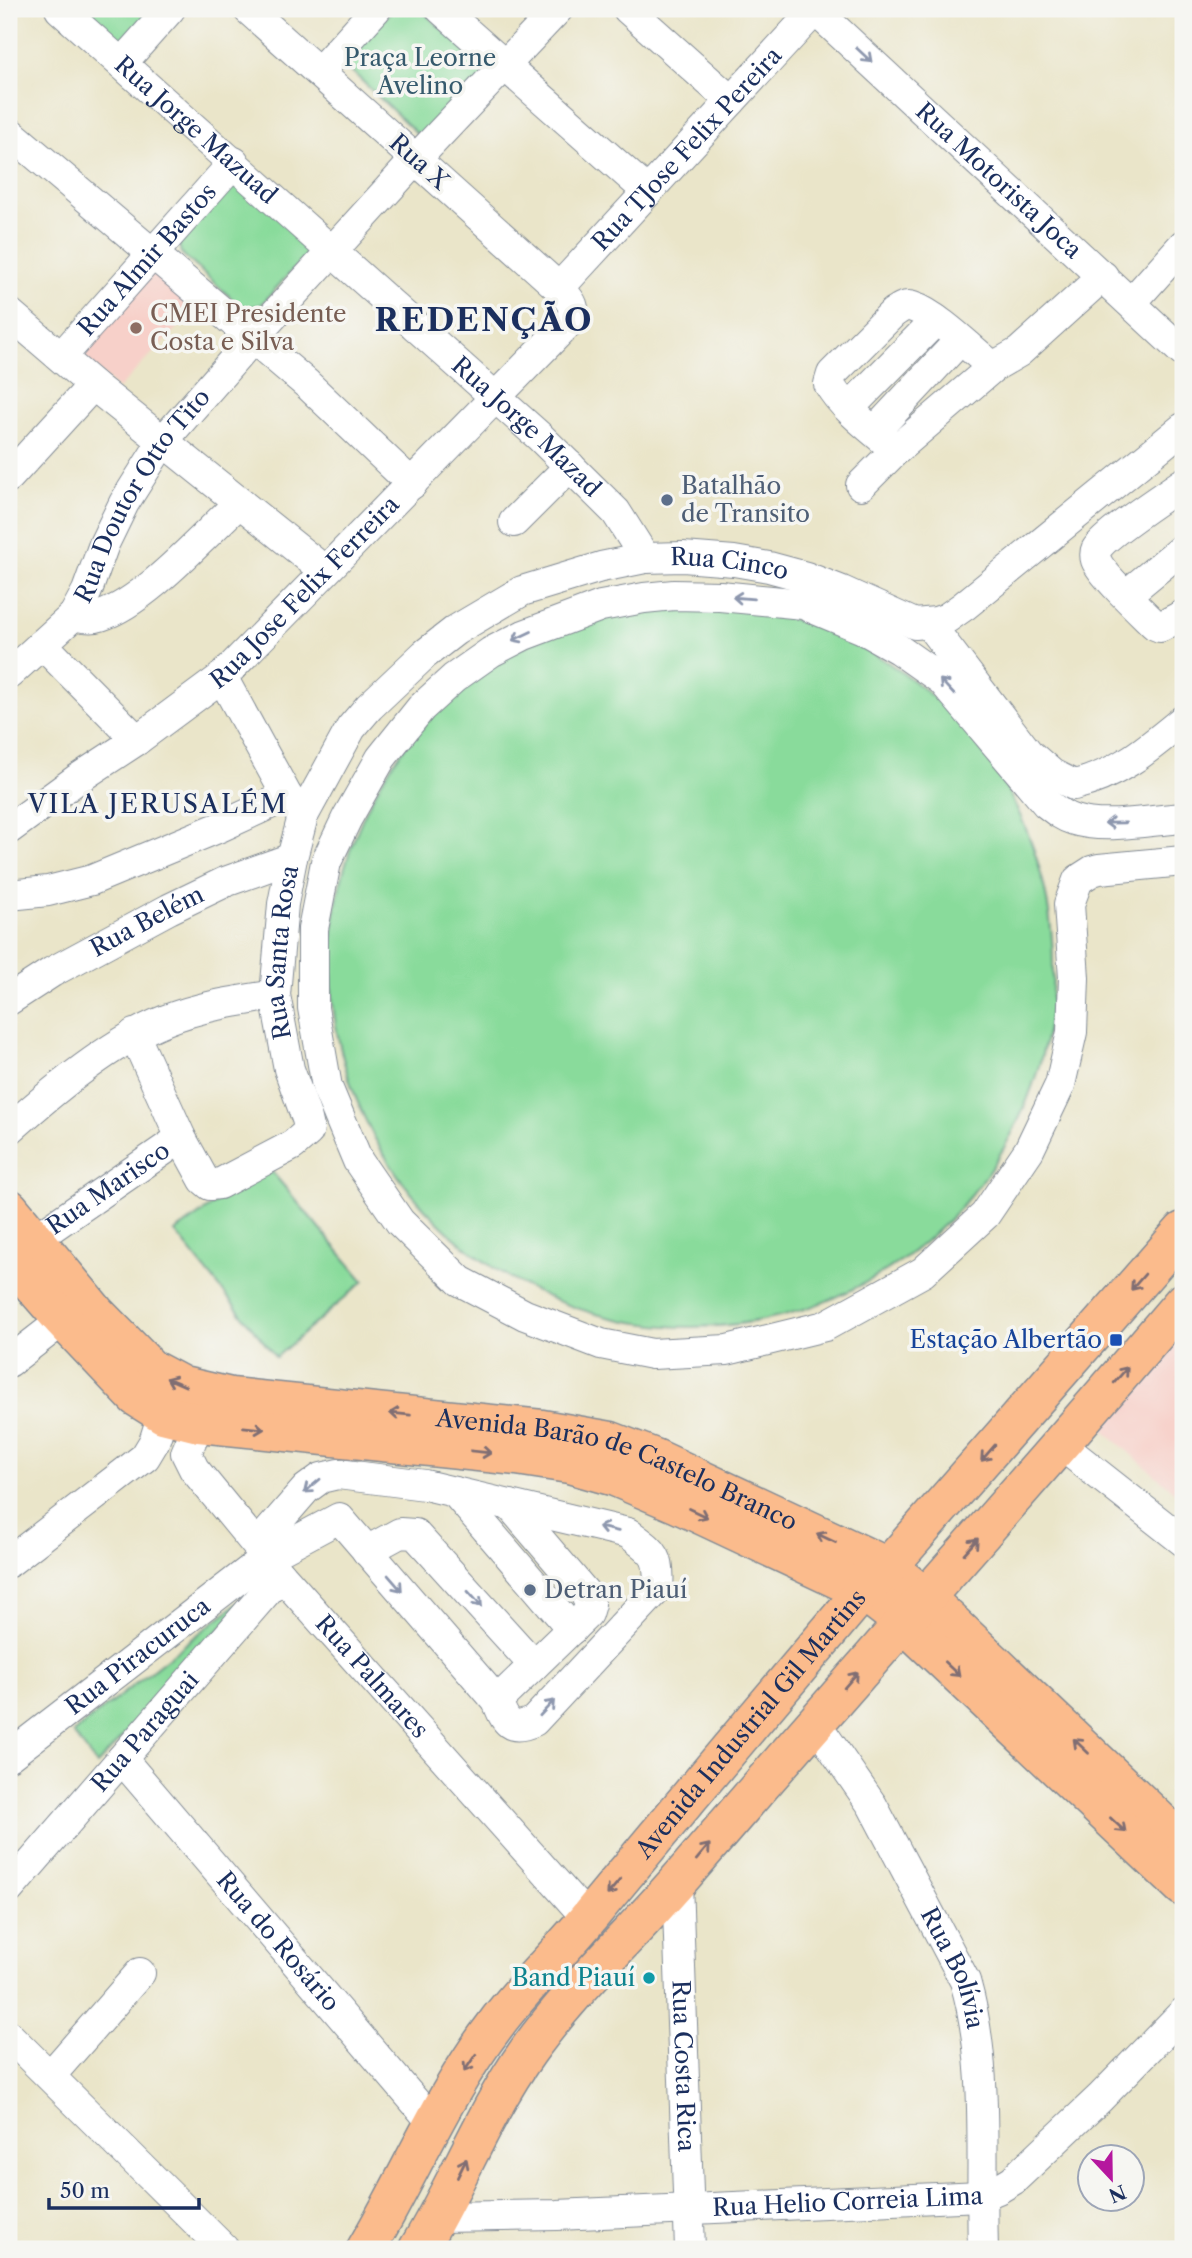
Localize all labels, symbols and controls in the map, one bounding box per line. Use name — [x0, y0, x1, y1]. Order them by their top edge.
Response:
street label: Rua TJose Felix Pereira — [586, 41, 788, 256]
park label: Praça Leorne Avelino — [344, 43, 496, 100]
one-way arrow — [855, 47, 873, 63]
street label: Rua Jorge Mazuad — [109, 50, 284, 210]
street label: Rua Motorista Joca — [910, 96, 1088, 265]
street label: Rua X — [384, 128, 455, 196]
street label: Rua Almir Bastos — [72, 177, 222, 342]
place label: CMEI Presidente Costa e Silva — [150, 299, 347, 356]
district label: REDENÇÃO — [375, 300, 593, 339]
marker: CMEI Presidente Costa e Silva — [128, 320, 144, 336]
street label: Rua Jorge Mazad — [446, 350, 607, 503]
street label: Rua Doutor Otto Tito — [68, 383, 216, 608]
place label: Batalhão de Transito — [681, 471, 810, 528]
street label: Rua Jose Felix Ferreira — [204, 489, 405, 695]
marker: Batalhão de Transito — [659, 492, 675, 508]
street label: Rua Cinco — [670, 542, 792, 586]
one-way arrow — [732, 591, 755, 604]
one-way arrow — [512, 630, 533, 643]
one-way arrow — [939, 678, 956, 696]
district label: VILA JERUSALÉM — [27, 788, 288, 820]
one-way arrow — [1104, 816, 1127, 829]
street label: Rua Santa Rosa — [260, 862, 304, 1042]
street label: Rua Belém — [85, 879, 208, 963]
street label: Rua Marisco — [41, 1135, 175, 1241]
one-way arrow — [1130, 1273, 1146, 1291]
place label: Estação Albertão — [910, 1325, 1102, 1354]
marker: Estação Albertão — [1108, 1332, 1124, 1348]
one-way arrow — [1113, 1367, 1129, 1385]
one-way arrow — [166, 1375, 187, 1388]
street label: Avenida Barão de Castelo Branco — [434, 1403, 802, 1536]
one-way arrow — [390, 1408, 412, 1421]
one-way arrow — [242, 1422, 265, 1435]
one-way arrow — [980, 1444, 996, 1462]
one-way arrow — [469, 1446, 491, 1459]
one-way arrow — [303, 1478, 321, 1494]
one-way arrow — [687, 1507, 708, 1520]
one-way arrow — [597, 1521, 620, 1535]
one-way arrow — [816, 1531, 837, 1544]
one-way arrow — [962, 1538, 979, 1555]
one-way arrow — [387, 1574, 403, 1592]
place label: Detran Piauí — [544, 1575, 687, 1604]
marker: Detran Piauí — [522, 1582, 538, 1598]
street label: Avenida Industrial Gil Martins — [629, 1583, 872, 1865]
one-way arrow — [467, 1590, 483, 1608]
street label: Rua Piracuruca — [60, 1591, 216, 1721]
street label: Rua Palmares — [310, 1609, 435, 1744]
one-way arrow — [943, 1660, 960, 1677]
street label: Rua Paraguai — [85, 1665, 205, 1797]
one-way arrow — [843, 1671, 859, 1689]
one-way arrow — [538, 1700, 555, 1717]
one-way arrow — [1073, 1737, 1090, 1754]
one-way arrow — [1108, 1816, 1126, 1833]
one-way arrow — [695, 1843, 711, 1861]
street label: Rua do Rosário — [211, 1865, 346, 2017]
one-way arrow — [606, 1878, 622, 1896]
street label: Rua Bolívia — [915, 1902, 990, 2031]
place label: Band Piauí — [512, 1963, 635, 1992]
marker: Band Piauí — [641, 1970, 657, 1986]
street label: Rua Costa Rica — [666, 1979, 702, 2153]
one-way arrow — [463, 2052, 477, 2072]
north arrow — [1076, 2142, 1146, 2212]
one-way arrow — [456, 2157, 469, 2178]
scale bar — [49, 2167, 200, 2211]
text: 50 m — [60, 2178, 110, 2203]
text: N — [1105, 2180, 1129, 2207]
street label: Rua Helio Correia Lima — [712, 2181, 984, 2222]

